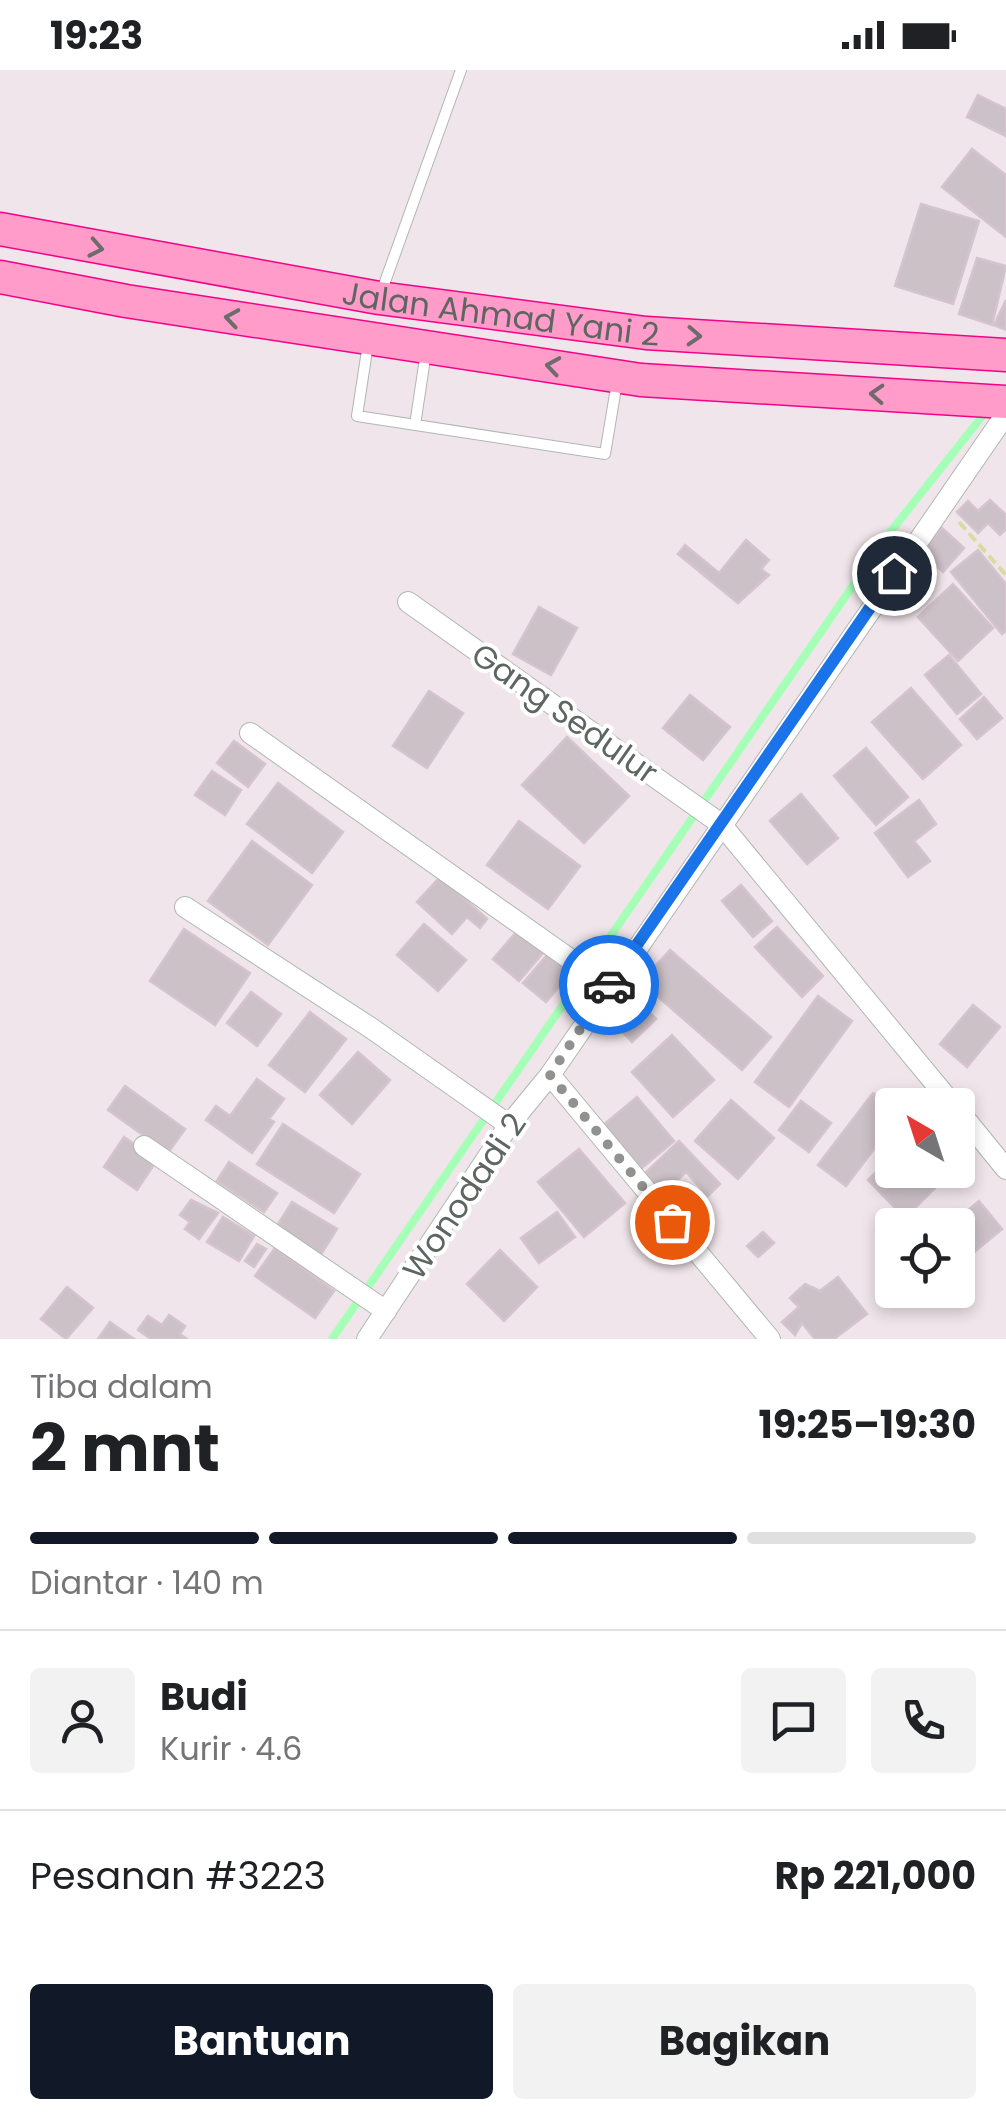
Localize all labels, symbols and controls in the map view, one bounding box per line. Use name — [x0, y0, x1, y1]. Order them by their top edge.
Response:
text: 19:23 — [50, 9, 143, 62]
one-way arrow — [87, 236, 104, 257]
street label: Jalan Ahmad Yani 2 — [339, 269, 661, 356]
one-way arrow — [224, 308, 240, 329]
one-way arrow — [686, 325, 702, 346]
one-way arrow — [545, 357, 562, 378]
one-way arrow — [869, 384, 885, 405]
pin — [852, 531, 937, 616]
icon: home — [867, 546, 922, 601]
street label: Gang Sedulur — [463, 632, 667, 794]
courier — [559, 935, 659, 1035]
icon: car — [582, 958, 637, 1013]
north arrow — [875, 1088, 975, 1188]
map controls — [875, 1088, 975, 1308]
street label: Wonodadi 2 — [392, 1104, 536, 1288]
pin — [630, 1180, 715, 1265]
icon: bag — [645, 1195, 700, 1250]
button: locate — [875, 1208, 975, 1308]
text: Tiba dalam — [30, 1364, 213, 1409]
text: 19:25–19:30 — [759, 1398, 976, 1451]
text: 2 mnt — [30, 1403, 220, 1494]
text: Diantar · 140 m — [30, 1560, 264, 1605]
button: person — [30, 1668, 135, 1773]
button: chat — [741, 1668, 846, 1773]
button: phone — [871, 1668, 976, 1773]
text: Budi — [160, 1670, 248, 1723]
text: Kurir · 4.6 — [160, 1726, 302, 1771]
text: Pesanan #3223 — [30, 1849, 326, 1902]
text: Rp 221,000 — [774, 1849, 976, 1902]
button: Bantuan — [30, 1984, 493, 2099]
button: Bagikan — [513, 1984, 976, 2099]

